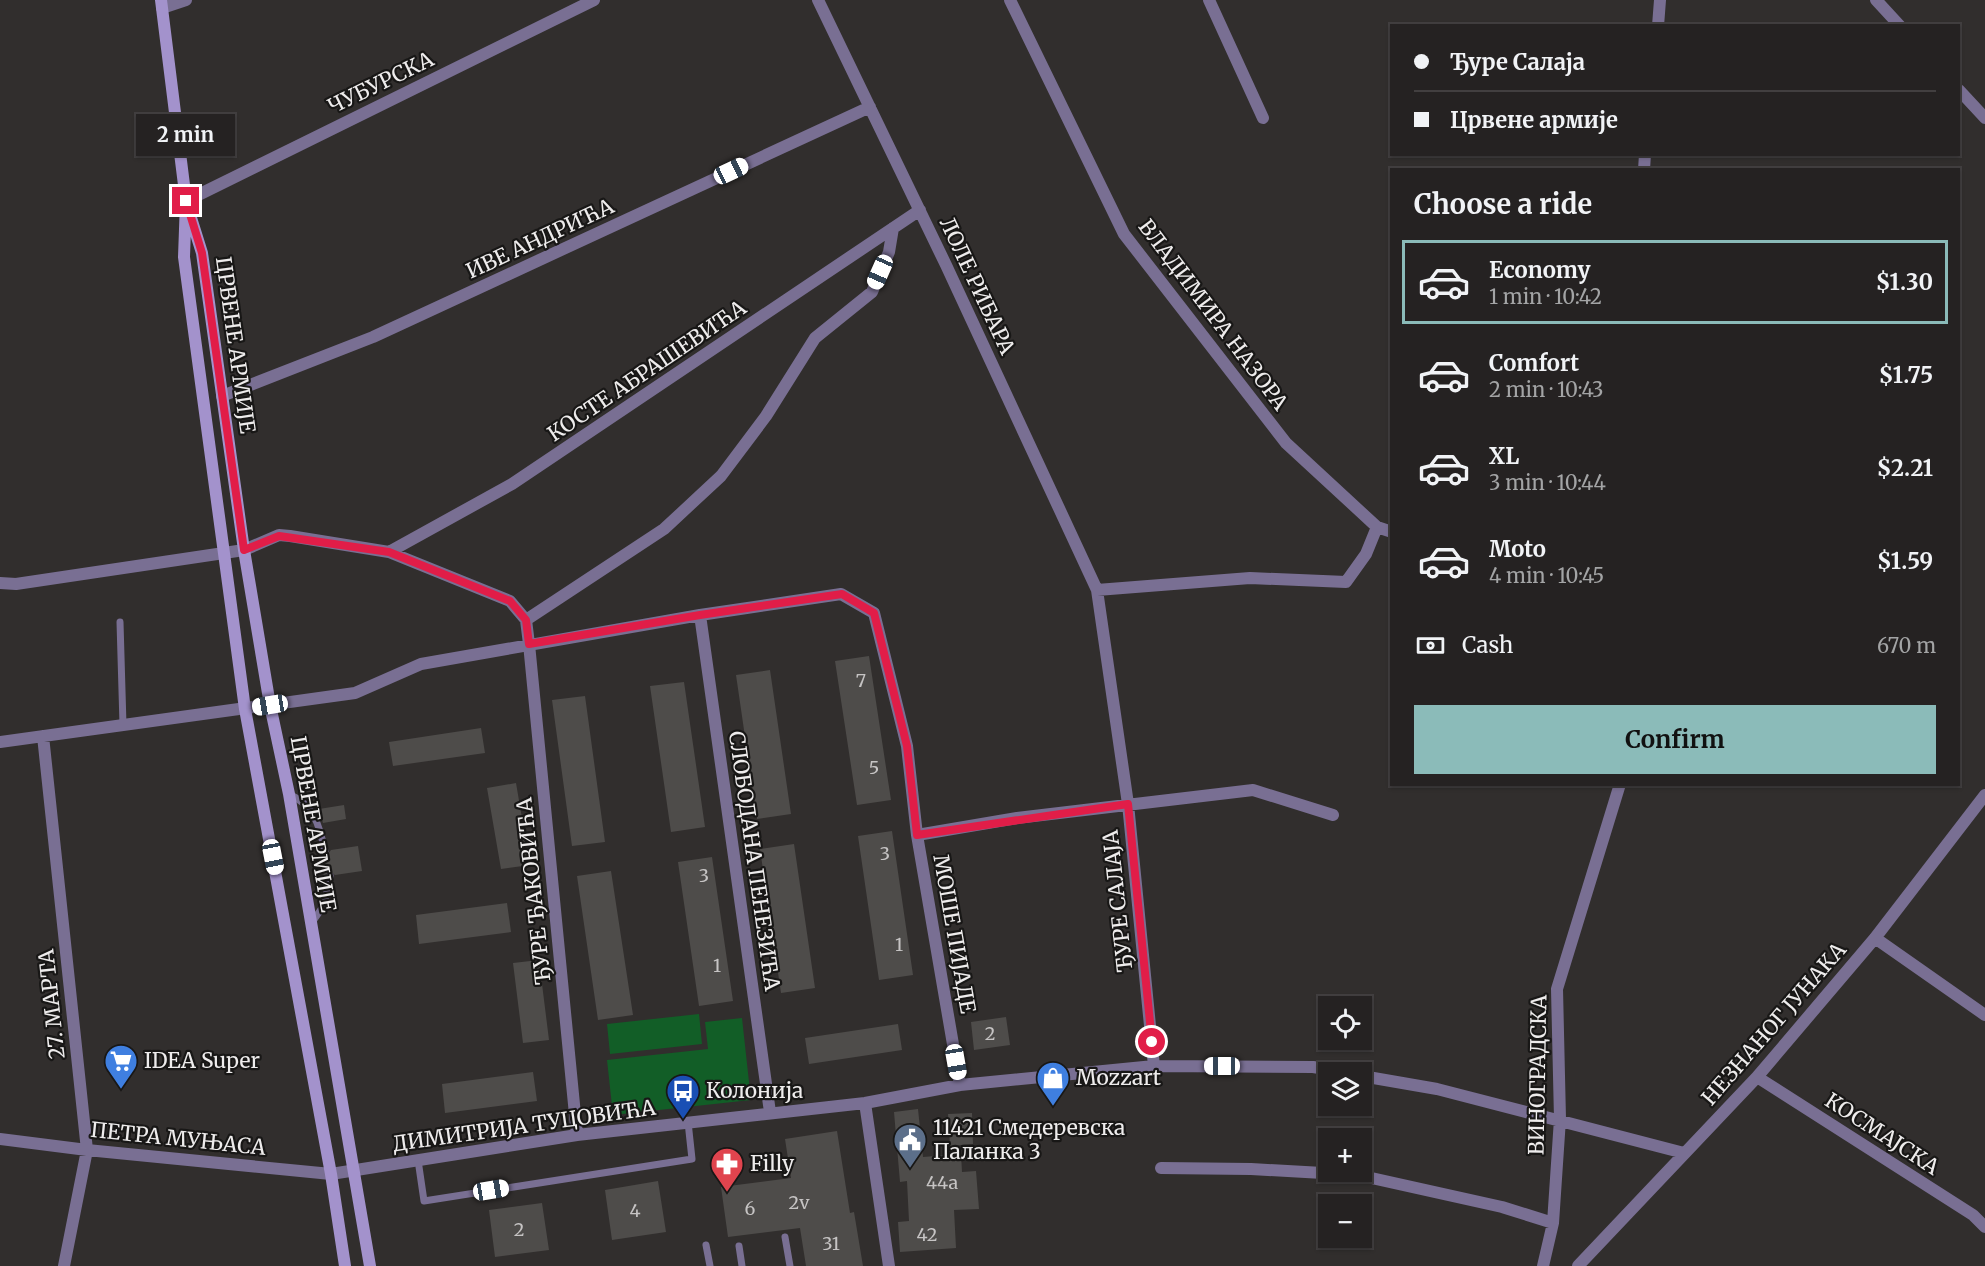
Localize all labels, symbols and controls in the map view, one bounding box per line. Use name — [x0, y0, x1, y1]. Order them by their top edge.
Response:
street label: ЧУБУРСКА — [324, 45, 438, 120]
text: Ђуре Салаја — [1450, 48, 1585, 76]
text: Црвене армије — [1450, 106, 1618, 134]
callout: 2 min — [136, 114, 236, 156]
text: 2 min — [157, 122, 214, 147]
car — [711, 155, 751, 187]
route end — [172, 187, 199, 214]
text: Choose a ride — [1414, 187, 1592, 221]
street label: ИВЕ АНДРИЋА — [462, 192, 618, 285]
street label: ЛОЛЕ РИБАРА — [934, 213, 1021, 359]
street label: ВЛАДИМИРА НАЗОРА — [1133, 214, 1294, 416]
car — [864, 252, 896, 292]
street label: ЦРВЕНЕ АРМИЈЕ — [210, 255, 261, 436]
icon: car — [1417, 255, 1471, 309]
text: Economy — [1489, 256, 1590, 284]
text: $1.30 — [1876, 268, 1933, 296]
text: 1 min · 10:42 — [1489, 284, 1602, 309]
street label: КОСТЕ АБРАШЕВИЋА — [542, 294, 751, 447]
icon: car — [1417, 348, 1471, 402]
text: Comfort — [1489, 349, 1579, 377]
text: $1.75 — [1879, 361, 1933, 389]
text: 2 min · 10:43 — [1489, 377, 1604, 402]
icon: car — [1417, 441, 1471, 495]
text: XL — [1489, 442, 1519, 470]
text: $2.21 — [1877, 454, 1933, 482]
text: 3 min · 10:44 — [1489, 470, 1606, 495]
icon: car — [1417, 534, 1471, 588]
text: Moto — [1489, 535, 1546, 563]
text: $1.59 — [1877, 547, 1933, 575]
text: 4 min · 10:45 — [1489, 563, 1604, 588]
icon: cash — [1414, 629, 1447, 662]
text: Cash — [1462, 631, 1513, 659]
text: 670 m — [1877, 633, 1936, 658]
house number: 7 — [856, 669, 866, 692]
car — [251, 693, 289, 717]
button: Confirm — [1414, 705, 1936, 774]
street label: СЛОБОДАНА ПЕНЕЗИЋА — [723, 729, 786, 993]
street label: ЦРВЕНЕ АРМИЈЕ — [285, 734, 342, 915]
house number: 5 — [869, 756, 879, 779]
street label: ЂУРЕ ЂАКОВИЋА — [510, 796, 557, 986]
street label: ЂУРЕ САЛАЈА — [1097, 829, 1138, 973]
car — [261, 838, 285, 876]
house number: 3 — [880, 842, 890, 865]
street label: МОШЕ ПИЈАДЕ — [927, 852, 982, 1016]
house number: 3 — [699, 864, 709, 887]
house number: 1 — [895, 933, 903, 956]
street label: НЕЗНАНОГ ЈУНАКА — [1696, 937, 1852, 1111]
street label: 27. МАРТА — [32, 948, 71, 1060]
house number: 1 — [713, 954, 721, 977]
street label: ВИНОГРАДСКА — [1523, 994, 1552, 1155]
map controls — [1318, 996, 1372, 1248]
button: locate — [1318, 996, 1372, 1050]
house number: 2 — [985, 1022, 995, 1045]
route start — [1138, 1028, 1165, 1055]
supermarket icon: IDEA Super — [103, 1043, 139, 1090]
car — [944, 1043, 968, 1081]
place label: IDEA Super — [144, 1047, 260, 1074]
car — [1204, 1057, 1240, 1075]
shop icon: Mozzart — [1035, 1060, 1071, 1107]
button: layers — [1318, 1062, 1372, 1116]
place label: Mozzart — [1076, 1064, 1161, 1091]
bus stop icon: Колонија — [665, 1073, 701, 1120]
place label: Колонија — [706, 1077, 803, 1104]
street label: КОСМАЈСКА — [1820, 1087, 1945, 1181]
street label: ДИМИТРИЈА ТУЦОВИЋА — [391, 1094, 657, 1157]
place label: 11421 Смедеревска Паланка 3 — [933, 1114, 1125, 1165]
street label: ПЕТРА МУЊАСА — [89, 1116, 267, 1161]
public building icon: 11421 Смедеревска Паланка 3 — [892, 1122, 928, 1169]
button: + — [1318, 1128, 1372, 1182]
pharmacy icon: Filly — [709, 1146, 745, 1193]
place label: Filly — [750, 1150, 795, 1177]
house number: 44a — [926, 1171, 958, 1194]
car — [472, 1178, 510, 1202]
house number: 2v — [789, 1191, 810, 1214]
button: − — [1318, 1194, 1372, 1248]
house number: 6 — [745, 1197, 756, 1220]
house number: 4 — [629, 1199, 641, 1222]
house number: 2 — [514, 1218, 524, 1241]
house number: 42 — [917, 1223, 937, 1246]
house number: 31 — [822, 1232, 840, 1255]

